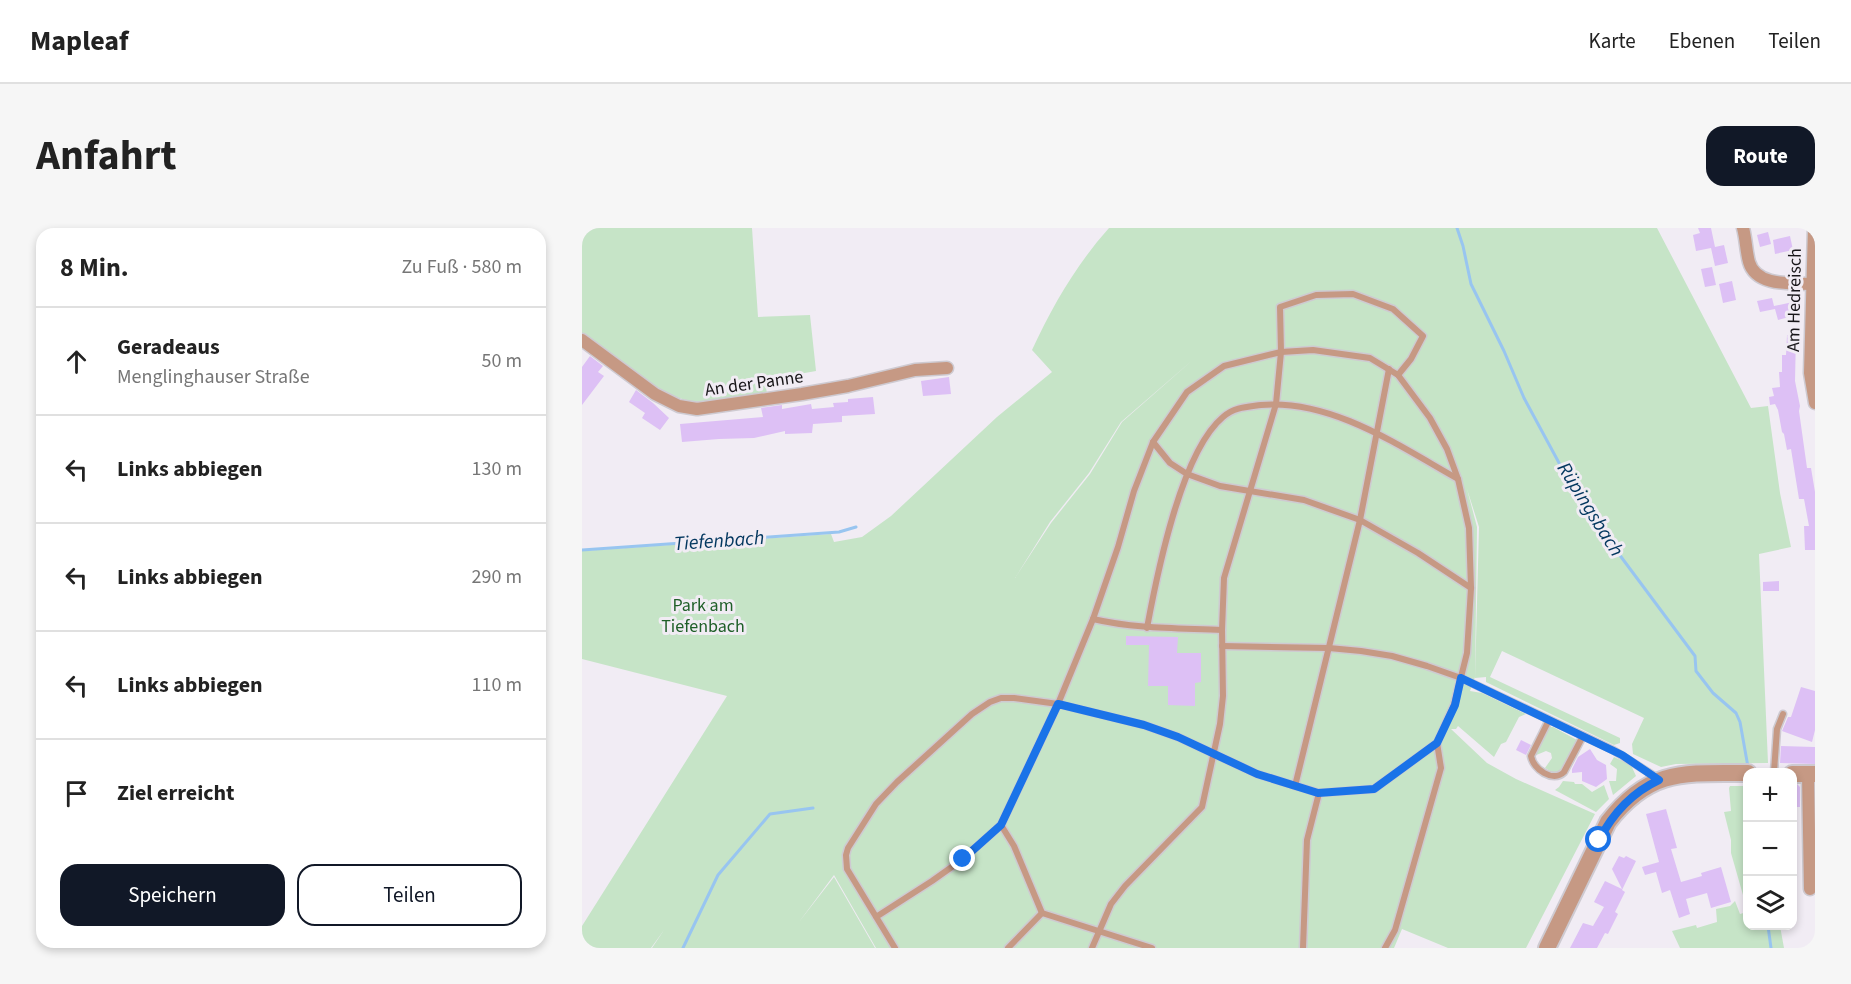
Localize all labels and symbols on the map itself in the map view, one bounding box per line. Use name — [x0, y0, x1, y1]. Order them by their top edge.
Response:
street label: Am Hedreisch — [1781, 248, 1808, 352]
street label: An der Panne — [703, 364, 805, 403]
water label: Rüpingsbach — [1550, 457, 1630, 562]
water label: Tiefenbach — [673, 524, 765, 558]
park label: Park am Tiefenbach — [661, 593, 745, 639]
route start — [1585, 826, 1611, 852]
route end — [949, 845, 975, 871]

